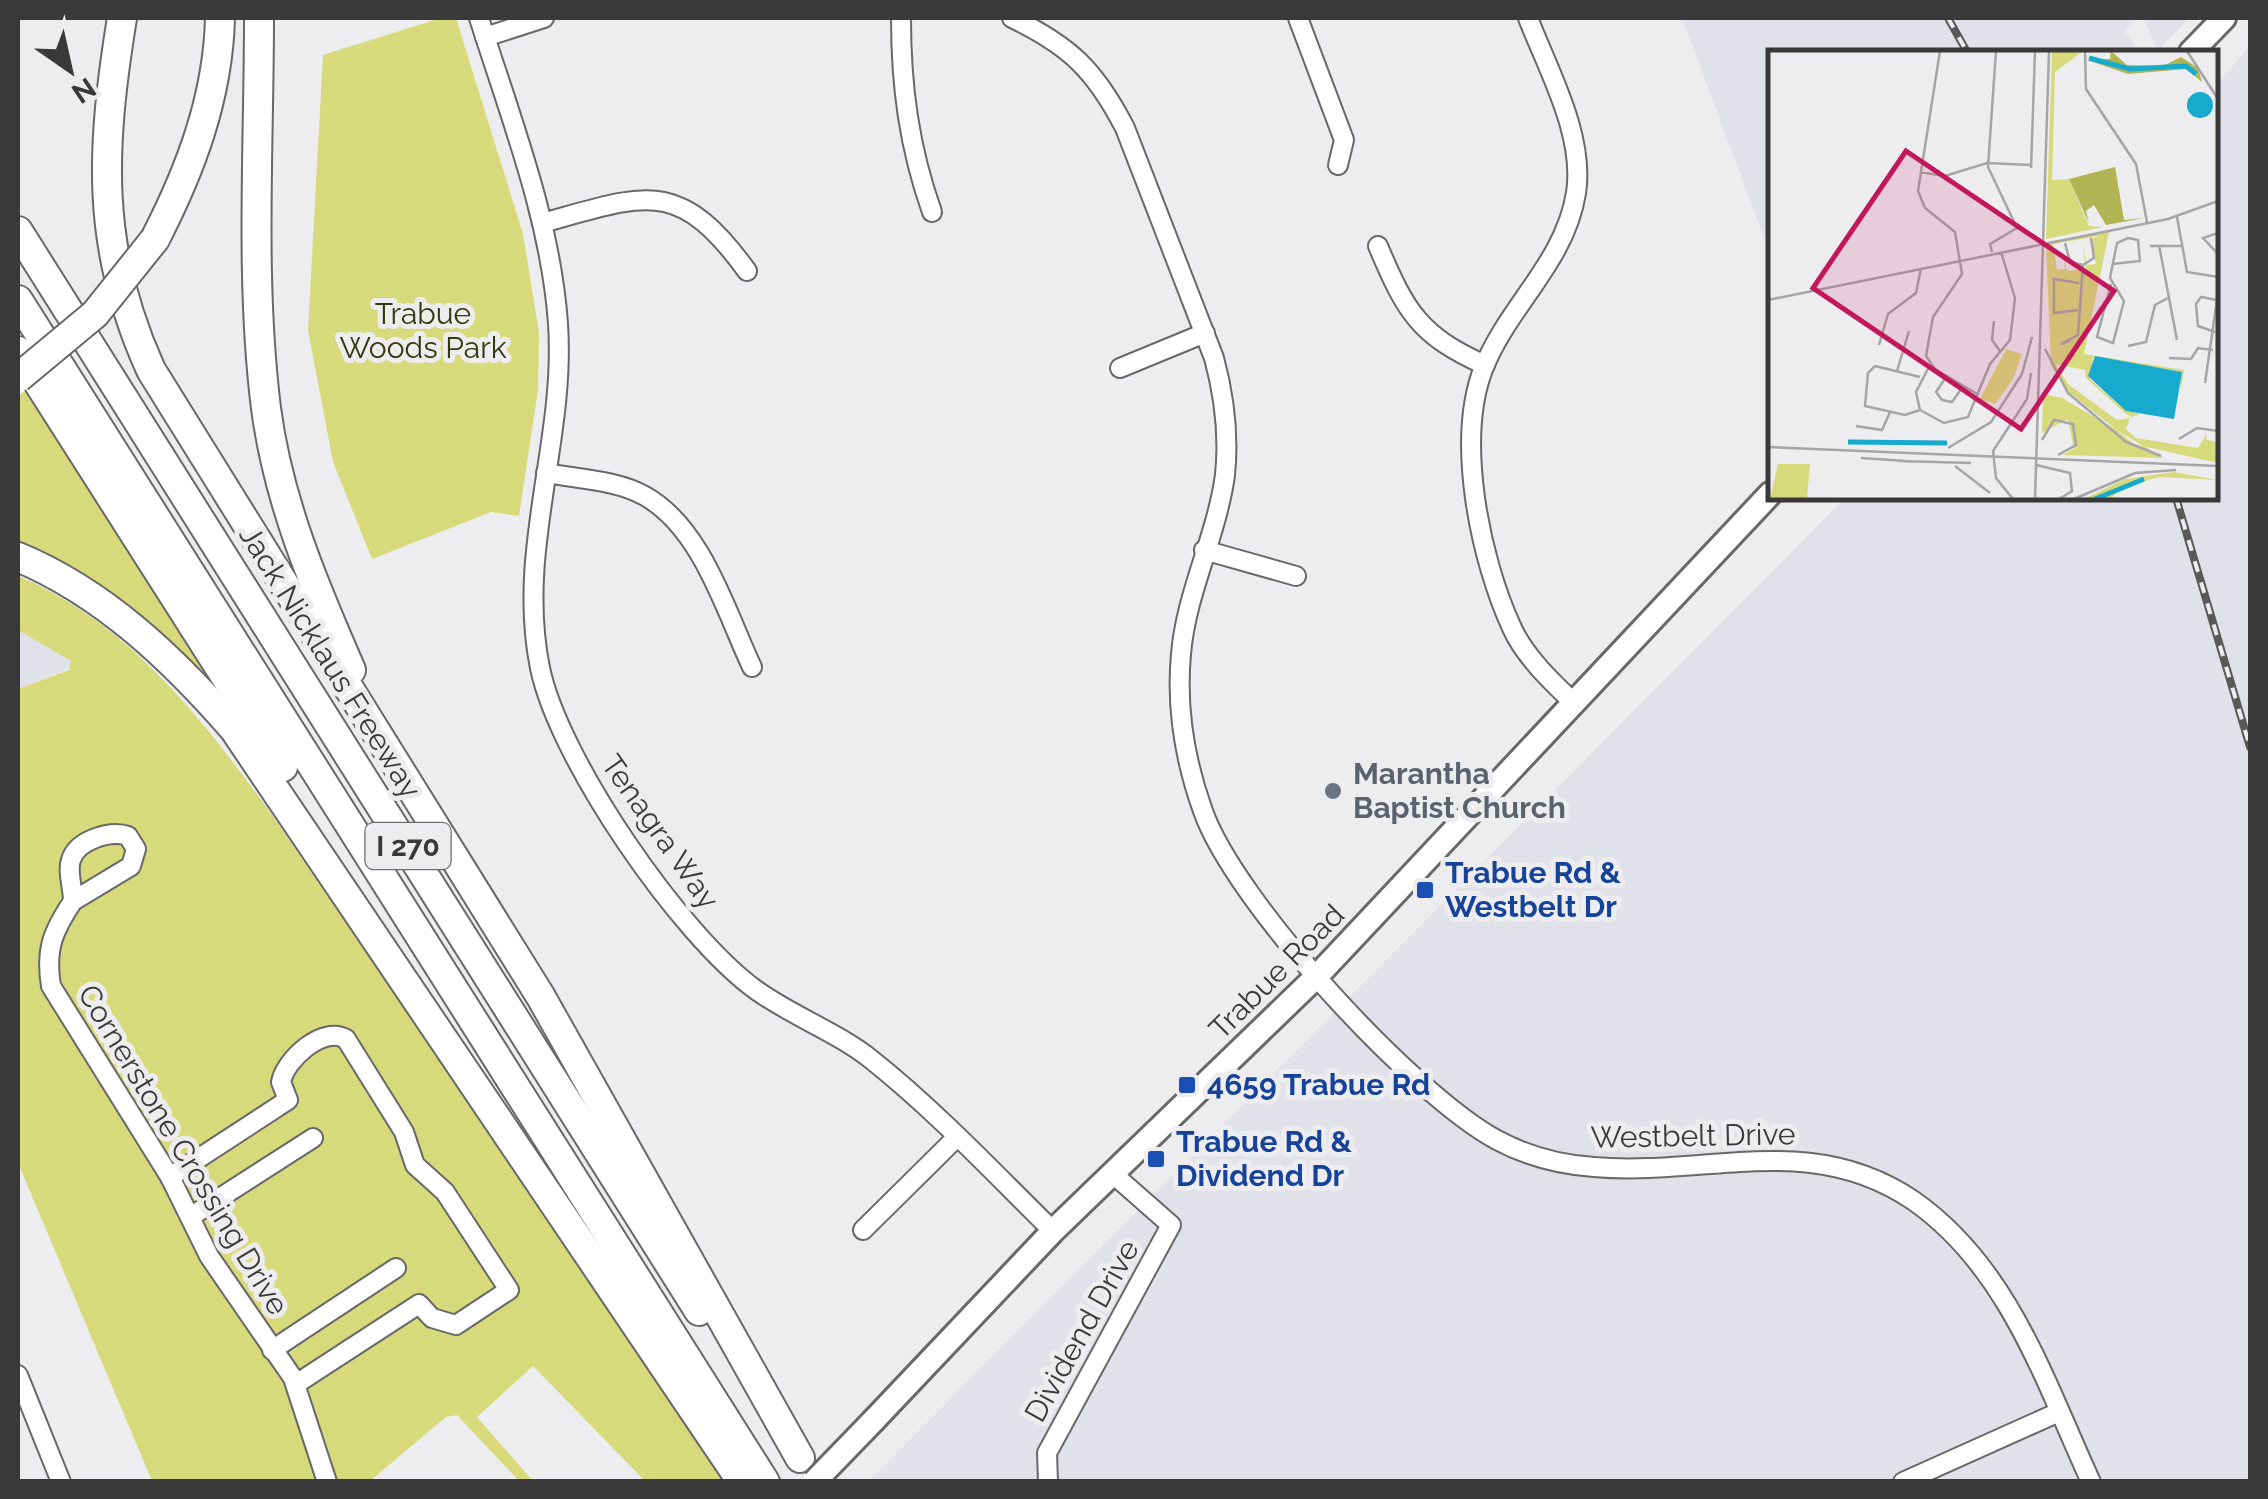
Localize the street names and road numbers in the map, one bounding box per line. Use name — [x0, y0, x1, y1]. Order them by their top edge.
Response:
street label: Jack Nicklaus Freeway — [232, 519, 429, 804]
street label: Tenagra Way — [594, 748, 726, 916]
road number: I 270 — [366, 823, 450, 869]
street label: Trabue Road — [1202, 897, 1351, 1046]
street label: Cornerstone Crossing Drive — [71, 978, 296, 1321]
street label: Westbelt Drive — [1590, 1116, 1796, 1155]
street label: Dividend Drive — [1017, 1234, 1146, 1428]

